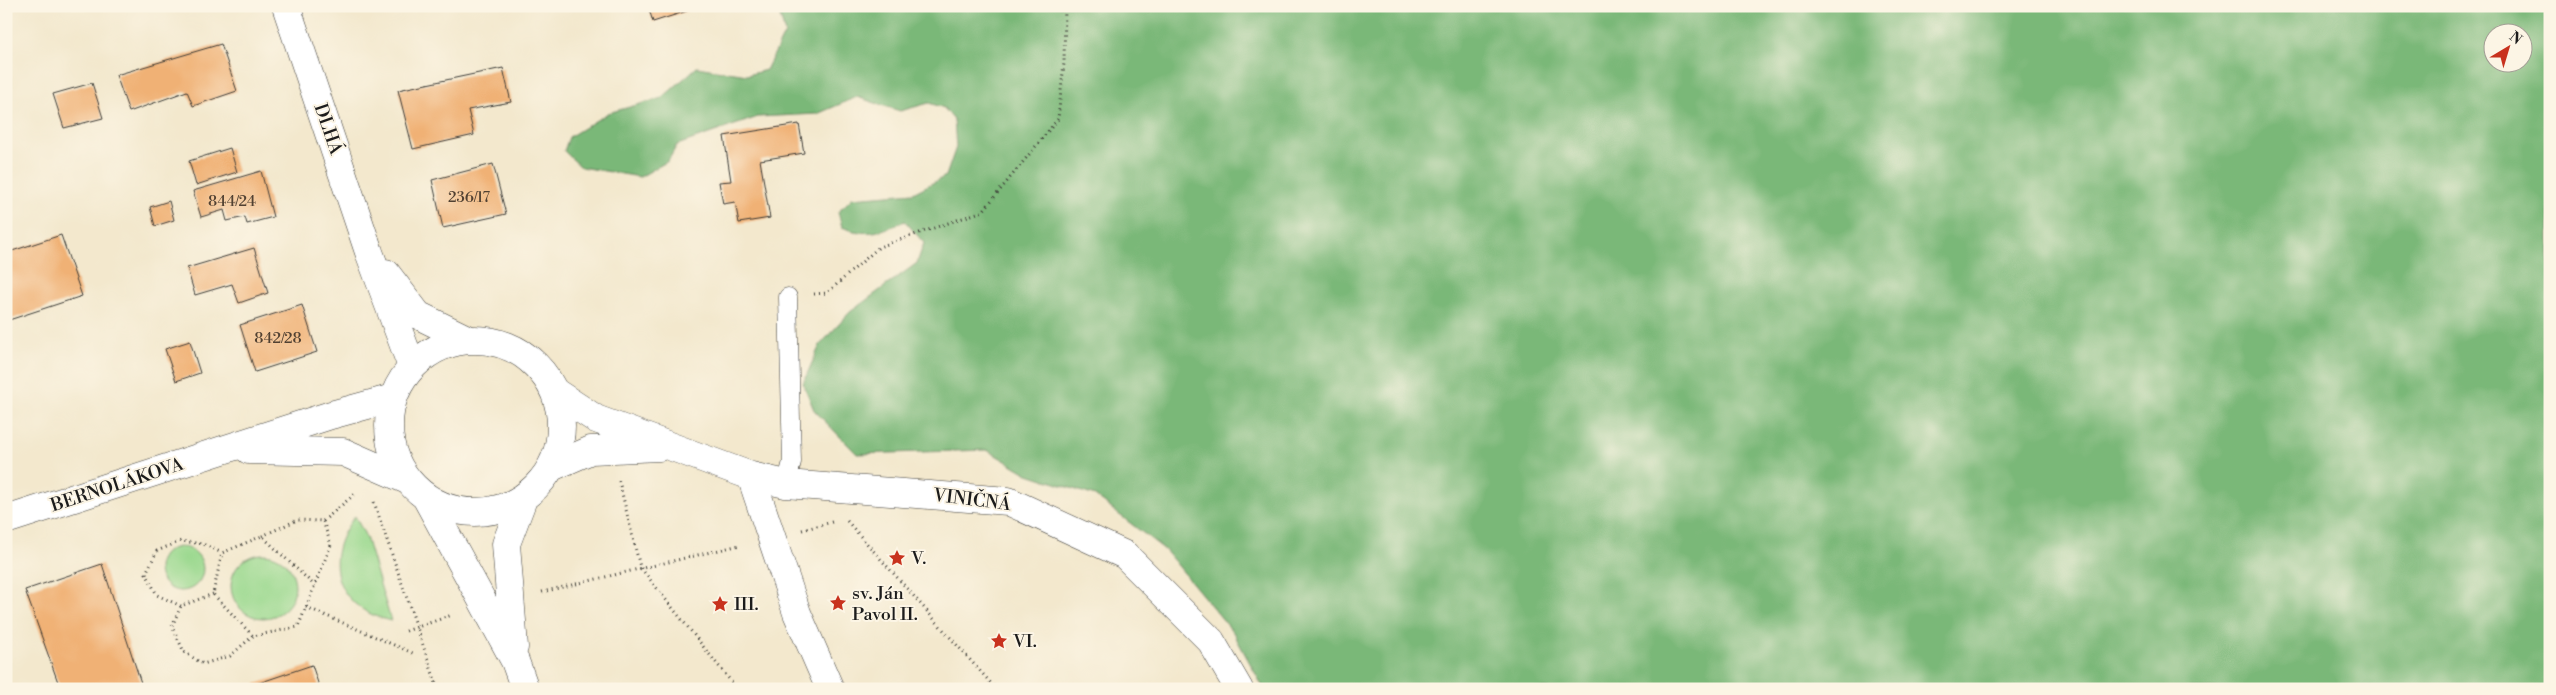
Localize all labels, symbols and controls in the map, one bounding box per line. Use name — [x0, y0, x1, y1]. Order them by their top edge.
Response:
north arrow — [2484, 22, 2534, 72]
text: N — [2505, 28, 2525, 49]
street label: DLHÁ — [309, 100, 348, 158]
house number: 236/17 — [448, 188, 490, 207]
house number: 844/24 — [208, 192, 256, 211]
house number: 842/28 — [254, 329, 302, 348]
street label: BERNOLÁKOVA — [47, 453, 187, 518]
street label: VINIČNÁ — [931, 484, 1013, 516]
place label: V. — [910, 547, 926, 570]
place icon: V. — [887, 548, 907, 568]
place label: sv. Ján Pavol II. — [852, 582, 918, 626]
place label: III. — [734, 593, 759, 616]
place icon: sv. Ján Pavol II. — [828, 593, 848, 613]
place icon: III. — [710, 594, 730, 614]
place label: VI. — [1012, 630, 1037, 653]
place icon: VI. — [989, 631, 1009, 651]

